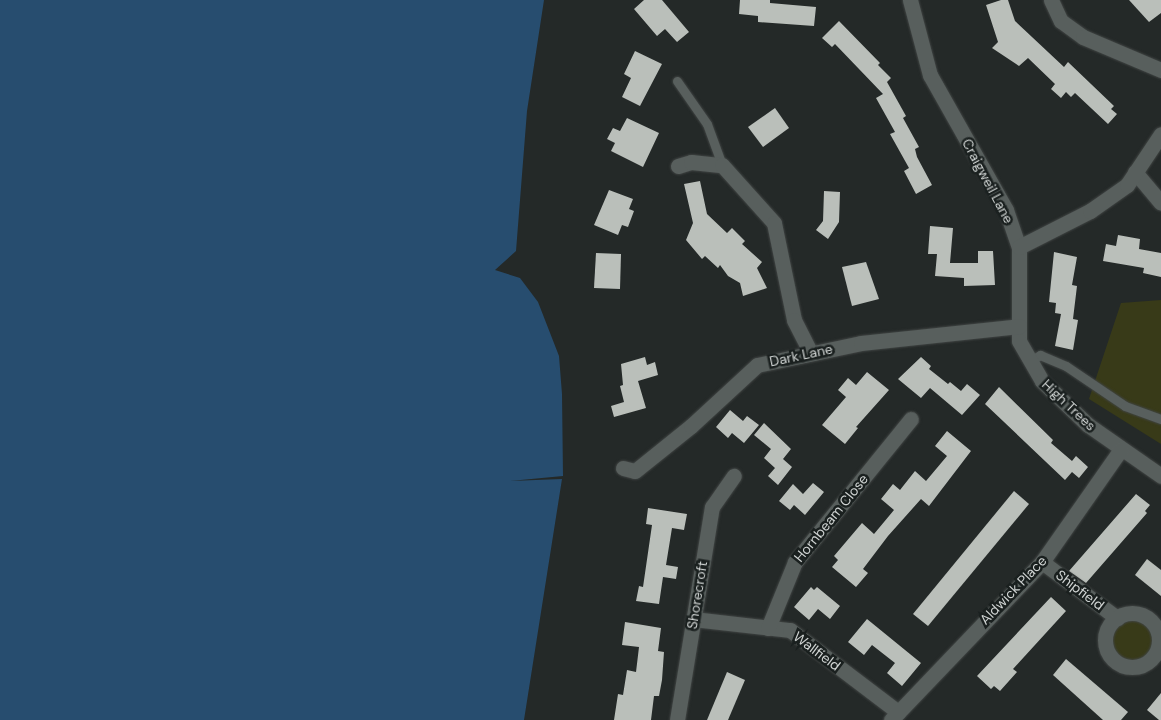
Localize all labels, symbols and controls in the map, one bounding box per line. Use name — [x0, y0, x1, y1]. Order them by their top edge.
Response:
street label: Craigweil Lane — [959, 136, 1017, 226]
street label: Dark Lane — [768, 340, 834, 370]
street label: High Trees — [1039, 376, 1099, 434]
street label: Hornbeam Close — [790, 471, 872, 565]
street label: Aldwick Place — [976, 552, 1050, 628]
street label: Shorecroft — [683, 560, 711, 630]
street label: Shipfield — [1053, 566, 1107, 614]
street label: Wallfield — [790, 628, 844, 674]

